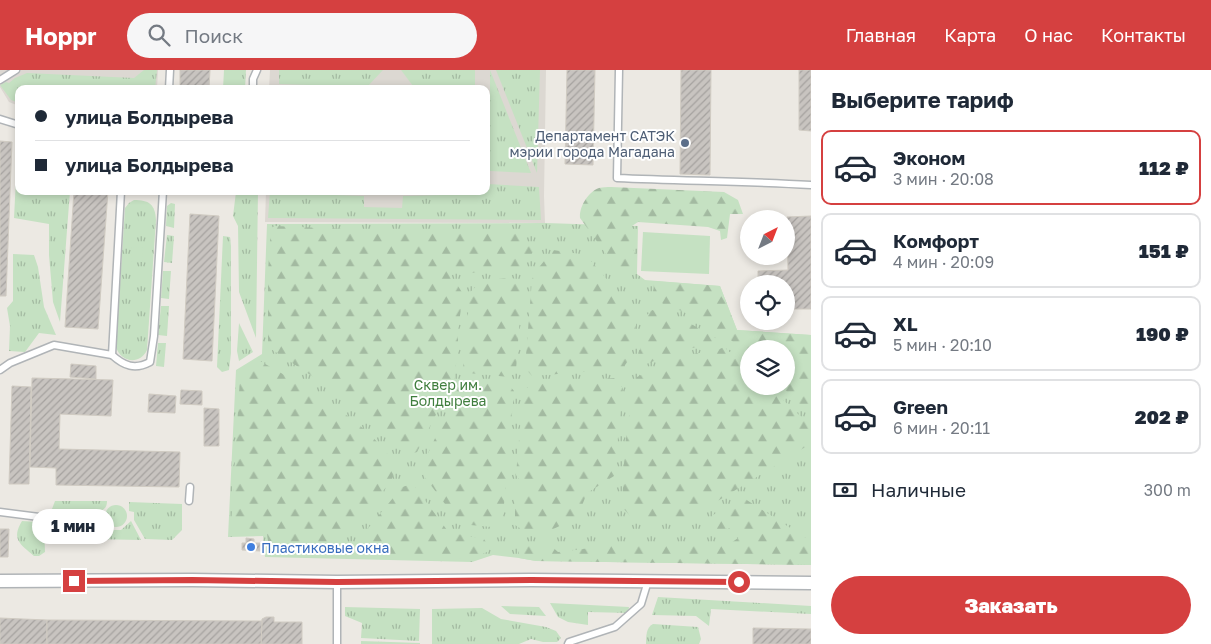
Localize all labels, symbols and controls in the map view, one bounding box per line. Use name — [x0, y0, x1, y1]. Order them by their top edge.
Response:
search box — [127, 13, 477, 58]
text: Hoppr — [25, 21, 97, 50]
icon: search — [145, 21, 173, 49]
text: Поиск — [185, 24, 243, 47]
text: Главная — [846, 24, 916, 46]
text: Карта — [944, 24, 996, 46]
text: О нас — [1024, 24, 1073, 46]
text: Контакты — [1101, 24, 1186, 46]
text: Выберите тариф — [831, 86, 1014, 113]
text: улица Болдырева — [65, 105, 234, 128]
place label: Департамент САТЭК мэрии города Магадана — [510, 127, 675, 160]
marker: Департамент САТЭК мэрии города Магадана — [679, 137, 691, 149]
icon: car — [833, 145, 878, 190]
text: Эконом — [893, 146, 965, 169]
text: улица Болдырева — [65, 153, 234, 176]
text: 112 ₽ — [1139, 156, 1189, 179]
text: 3 мин · 20:08 — [893, 169, 994, 189]
north arrow — [740, 210, 795, 265]
map controls — [740, 210, 795, 395]
icon: car — [833, 228, 878, 273]
text: Комфорт — [893, 229, 979, 252]
text: 151 ₽ — [1139, 239, 1189, 262]
text: 4 мин · 20:09 — [893, 252, 994, 272]
button: locate — [740, 275, 795, 330]
icon: car — [833, 311, 878, 356]
text: XL — [893, 312, 918, 335]
text: 190 ₽ — [1136, 322, 1189, 345]
text: 5 мин · 20:10 — [893, 335, 992, 355]
button: layers — [740, 340, 795, 395]
park label: Сквер им. Болдырева — [410, 376, 487, 409]
icon: car — [833, 394, 878, 439]
text: Green — [893, 395, 948, 418]
text: 202 ₽ — [1135, 405, 1189, 428]
text: 6 мин · 20:11 — [893, 418, 990, 438]
icon: cash — [831, 476, 859, 504]
text: Наличные — [871, 478, 966, 501]
text: 300 m — [1144, 480, 1191, 500]
callout: 1 мин — [33, 508, 115, 544]
text: 1 мин — [51, 516, 95, 536]
place label: Пластиковые окна — [261, 539, 389, 556]
marker: Пластиковые окна — [245, 541, 257, 553]
route end — [63, 570, 85, 592]
route start — [728, 571, 750, 593]
button: Заказать — [831, 576, 1191, 634]

